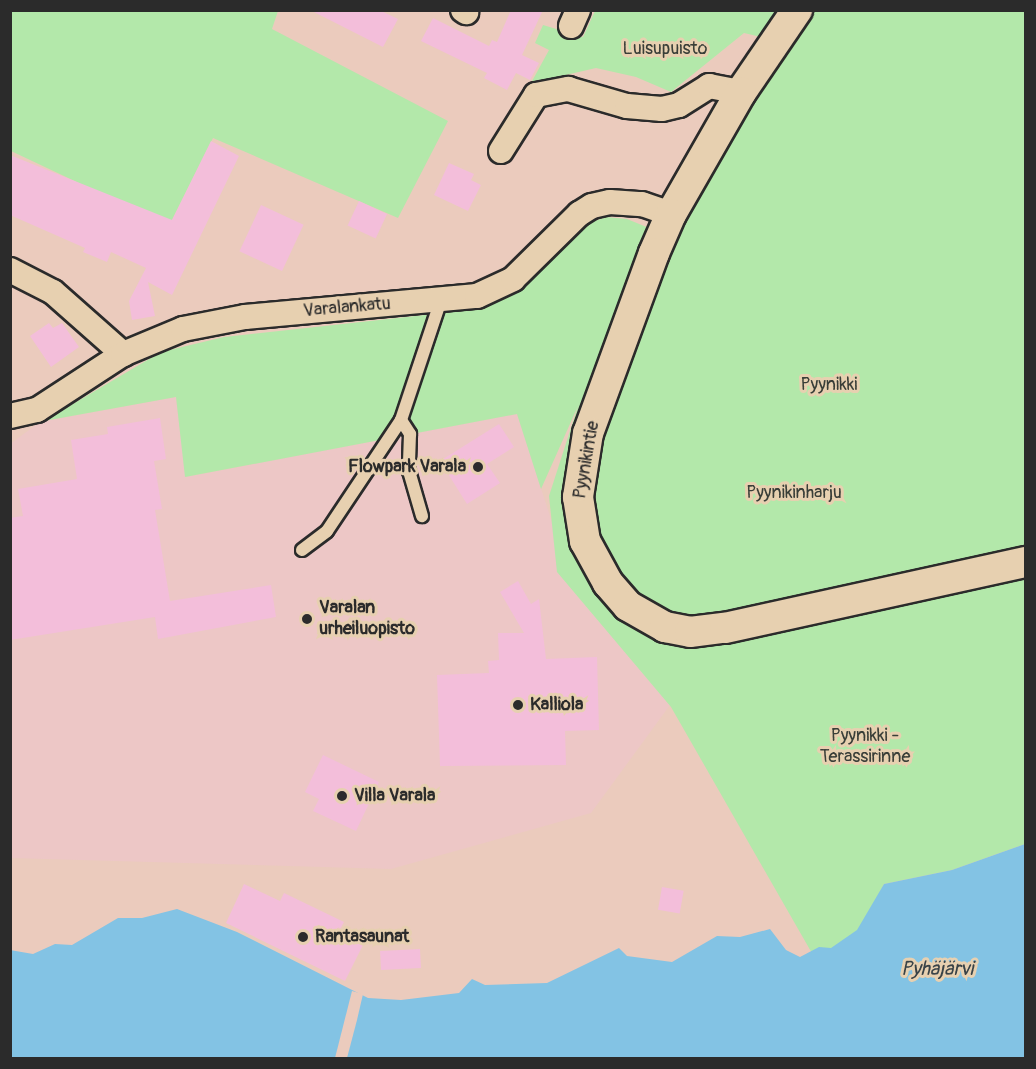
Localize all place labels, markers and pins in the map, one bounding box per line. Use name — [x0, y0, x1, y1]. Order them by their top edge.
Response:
place label: Flowpark Varala — [348, 456, 466, 478]
marker: Flowpark Varala — [471, 460, 485, 474]
place label: Varalan urheiluopisto — [319, 598, 415, 640]
marker: Varalan urheiluopisto — [300, 612, 314, 626]
place label: Kalliola — [530, 694, 583, 716]
marker: Kalliola — [511, 698, 525, 712]
place label: Villa Varala — [354, 785, 435, 807]
marker: Villa Varala — [335, 789, 349, 803]
place label: Rantasaunat — [315, 926, 409, 948]
marker: Rantasaunat — [296, 930, 310, 944]

